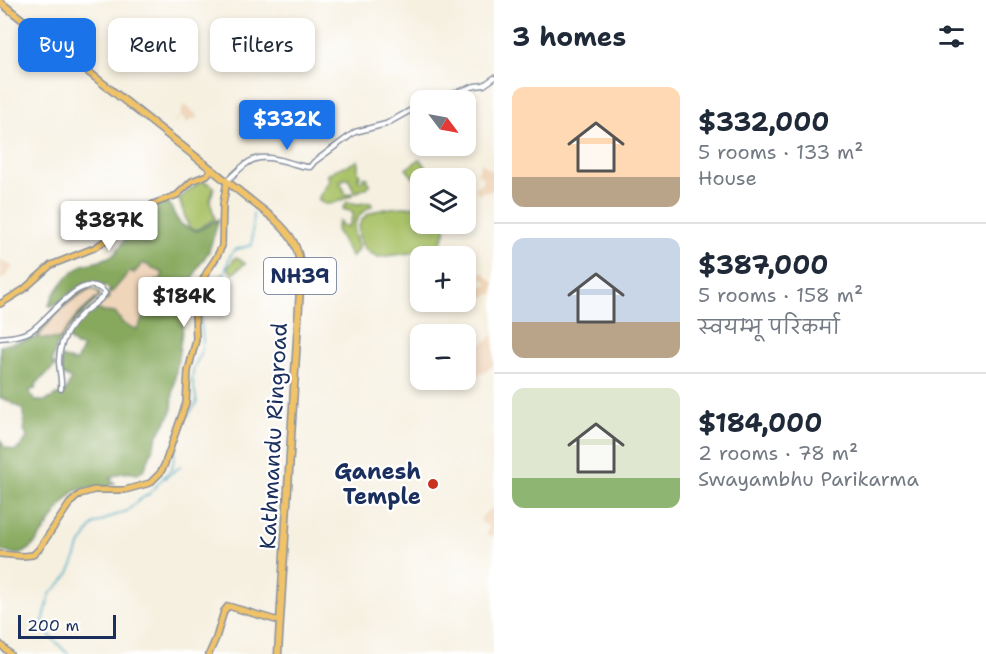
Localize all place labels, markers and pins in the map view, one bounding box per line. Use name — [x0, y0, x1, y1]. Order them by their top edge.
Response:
pin: $332K — [245, 100, 329, 151]
pin: $387K — [67, 201, 151, 252]
pin: $184K — [142, 277, 226, 328]
place label: Ganesh Temple — [334, 457, 421, 511]
marker: Ganesh Temple — [426, 477, 440, 491]

